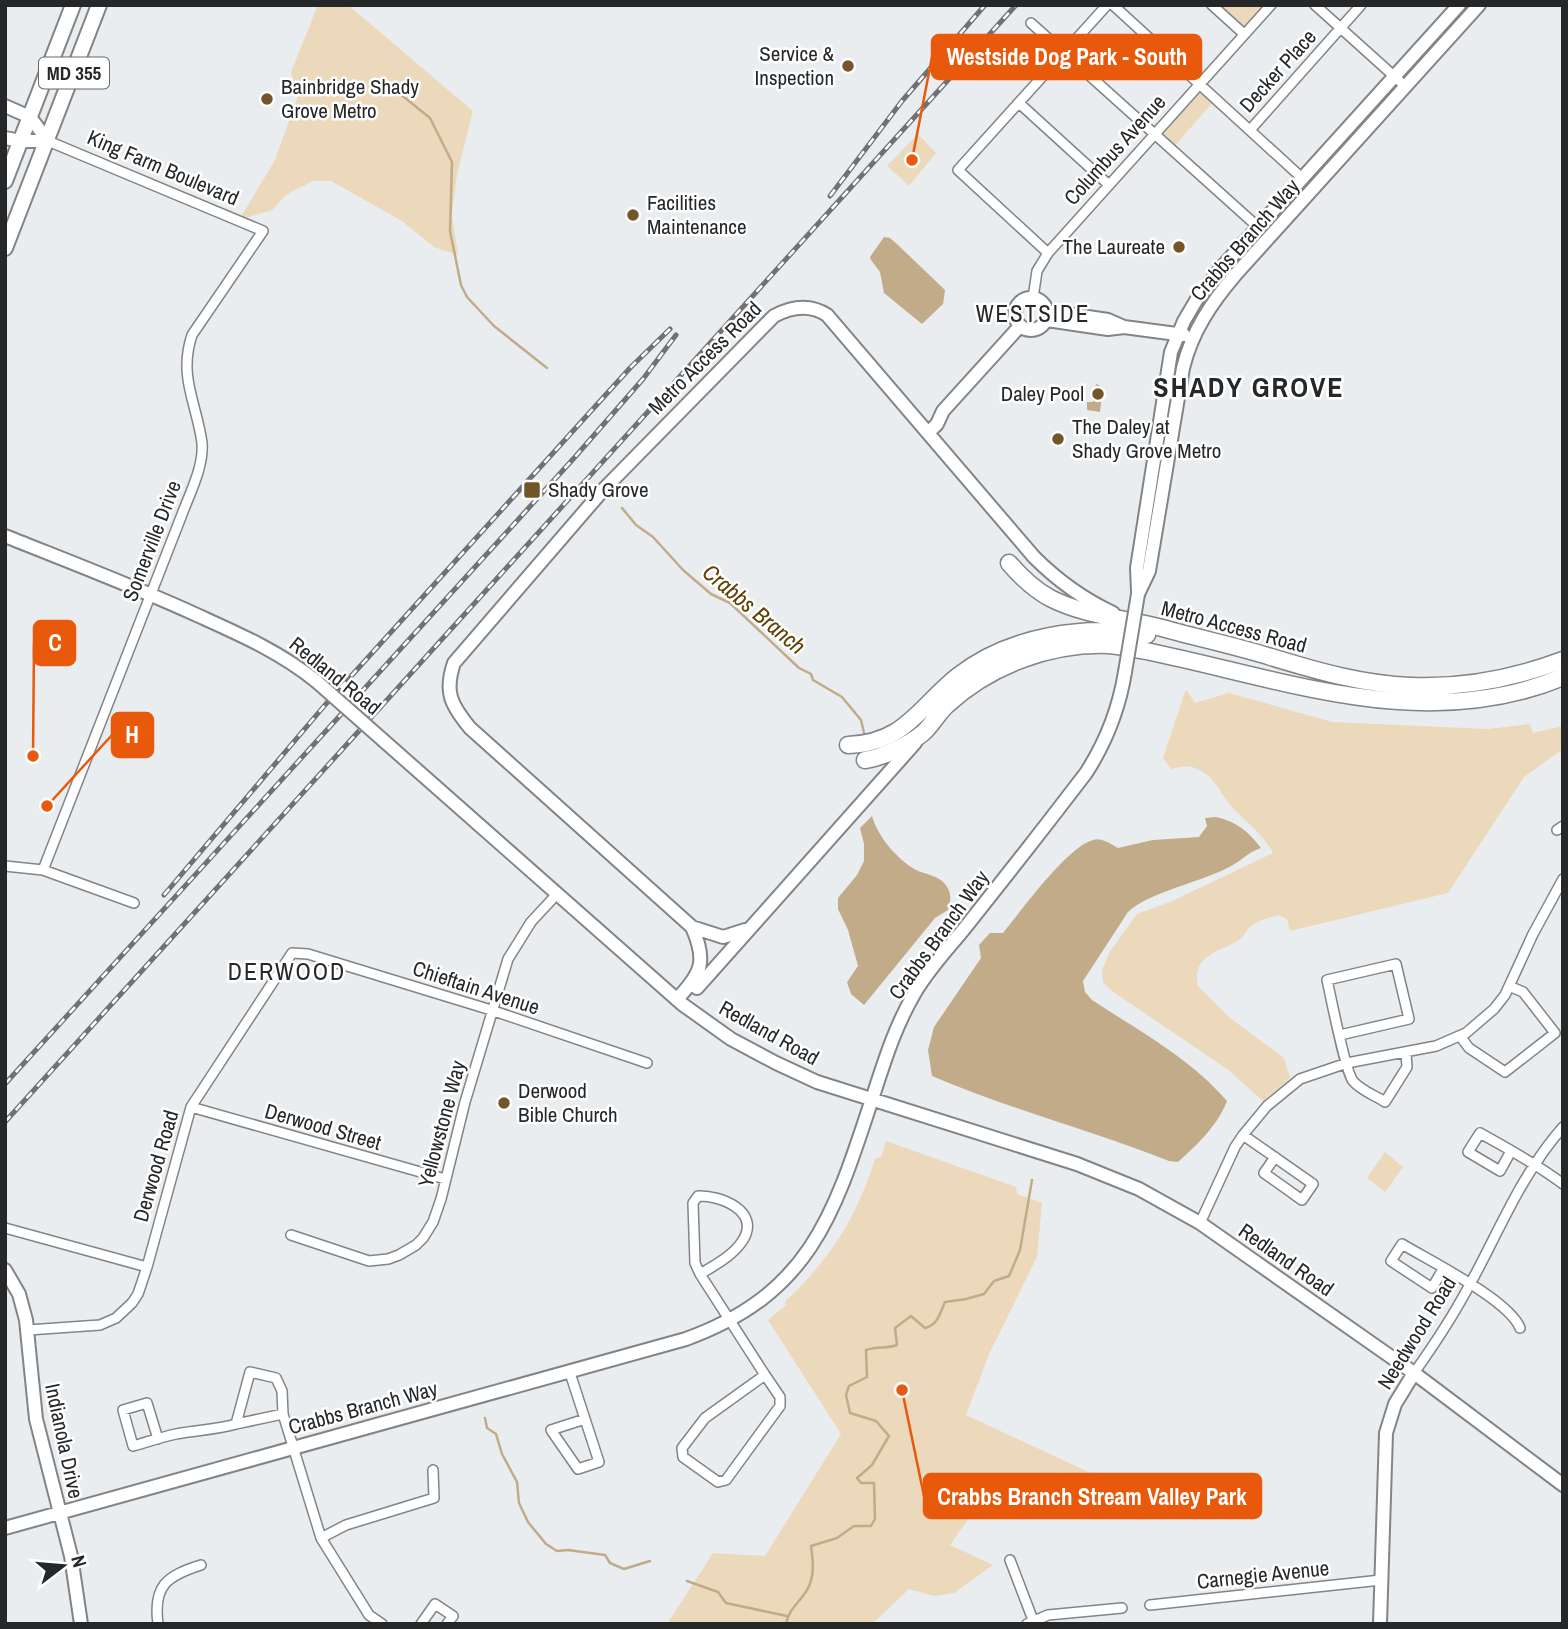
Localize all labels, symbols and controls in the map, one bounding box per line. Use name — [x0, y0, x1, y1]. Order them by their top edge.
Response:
street label: Decker Place — [1233, 23, 1323, 118]
callout: Westside Dog Park - South — [932, 35, 1201, 79]
place label: Service & Inspection — [755, 39, 835, 92]
text: Westside Dog Park - South — [947, 41, 1187, 72]
road number: MD 355 — [39, 58, 109, 88]
marker: Service & Inspection — [840, 58, 856, 74]
place label: Bainbridge Shady Grove Metro — [281, 72, 419, 125]
street label: Columbus Avenue — [1057, 88, 1172, 211]
marker: Bainbridge Shady Grove Metro — [259, 91, 275, 107]
street label: King Farm Boulevard — [83, 123, 243, 213]
street label: Crabbs Branch Way — [1183, 172, 1306, 307]
place label: Facilities Maintenance — [647, 188, 747, 241]
marker: Facilities Maintenance — [625, 207, 641, 223]
place label: The Laureate — [1063, 232, 1165, 261]
marker: The Laureate — [1171, 239, 1187, 255]
street label: Metro Access Road — [642, 295, 768, 421]
district label: WESTSIDE — [976, 298, 1090, 329]
district label: SHADY GROVE — [1153, 368, 1345, 406]
place label: Daley Pool — [1001, 379, 1084, 408]
marker: Daley Pool — [1090, 386, 1106, 402]
place label: The Daley at Shady Grove Metro — [1072, 412, 1221, 465]
marker: The Daley at Shady Grove Metro — [1050, 431, 1066, 447]
place label: Shady Grove — [548, 475, 649, 504]
street label: Somerville Drive — [115, 476, 188, 605]
marker: Shady Grove — [522, 480, 542, 500]
water label: Crabbs Branch — [696, 556, 812, 661]
street label: Metro Access Road — [1158, 593, 1310, 660]
callout: C — [34, 621, 75, 665]
text: C — [48, 627, 62, 658]
street label: Redland Road — [283, 630, 387, 722]
callout: H — [112, 713, 153, 757]
text: H — [125, 719, 139, 750]
street label: Crabbs Branch Way — [882, 864, 996, 1005]
street label: Chieftain Avenue — [409, 953, 543, 1022]
district label: DERWOOD — [228, 955, 346, 987]
street label: Redland Road — [714, 993, 824, 1072]
street label: Yellowstone Way — [411, 1057, 472, 1190]
place label: Derwood Bible Church — [518, 1076, 618, 1129]
marker: Derwood Bible Church — [496, 1095, 512, 1111]
street label: Derwood Street — [262, 1096, 385, 1157]
street label: Derwood Road — [126, 1107, 185, 1225]
street label: Redland Road — [1233, 1216, 1340, 1303]
street label: Needwood Road — [1370, 1271, 1463, 1395]
street label: Crabbs Branch Way — [285, 1374, 441, 1441]
street label: Indianola Drive — [38, 1381, 91, 1501]
callout: Crabbs Branch Stream Valley Park — [924, 1474, 1261, 1518]
text: Crabbs Branch Stream Valley Park — [937, 1481, 1247, 1512]
north arrow — [28, 1531, 98, 1601]
text: N — [65, 1552, 93, 1570]
street label: Carnegie Avenue — [1195, 1553, 1330, 1596]

